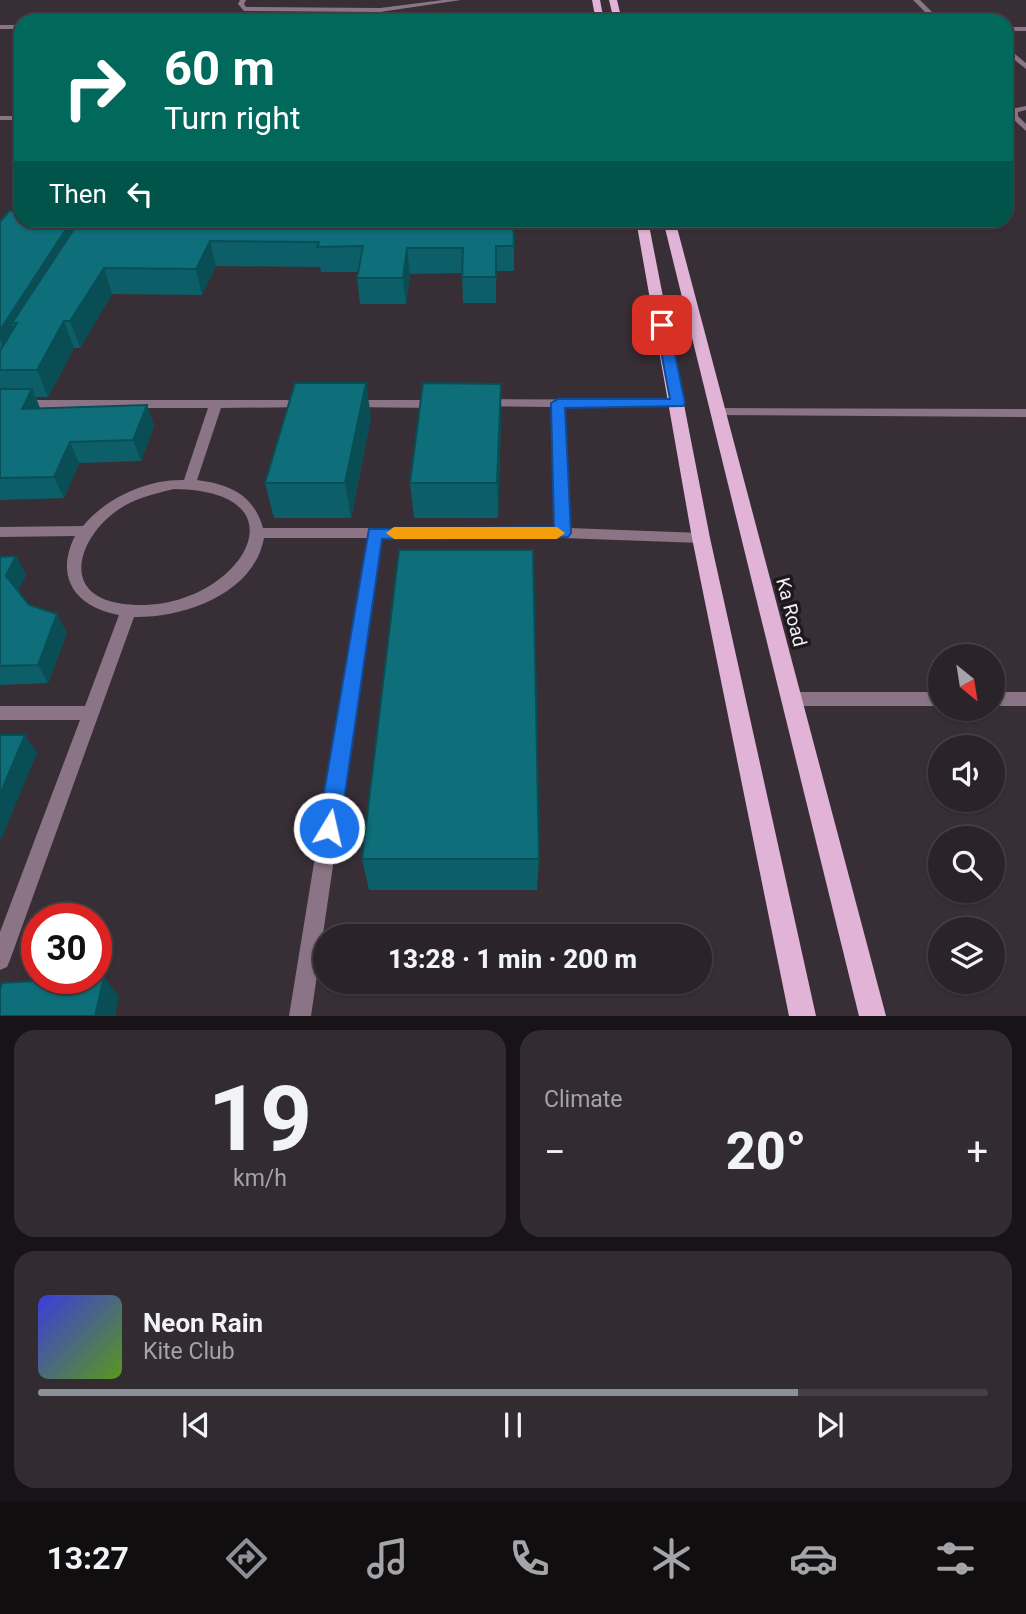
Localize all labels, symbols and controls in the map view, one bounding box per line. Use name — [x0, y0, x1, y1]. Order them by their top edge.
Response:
text: 60 m — [164, 40, 275, 97]
icon: right — [49, 42, 140, 133]
text: Turn right — [164, 99, 300, 137]
icon: left — [121, 175, 159, 213]
text: Then — [49, 179, 107, 209]
pin — [632, 295, 692, 355]
icon: arrive — [643, 306, 681, 344]
street label: Ka Road — [771, 575, 812, 649]
north arrow — [928, 644, 1004, 721]
map controls — [928, 644, 1005, 994]
button: sound — [928, 735, 1005, 812]
position arrow — [292, 791, 366, 865]
button: search — [928, 826, 1005, 903]
speed limit sign: 30 — [21, 903, 112, 994]
button: layers — [928, 917, 1005, 994]
text: 13:28 · 1 min · 200 m — [388, 944, 637, 974]
text: 19 — [208, 1066, 312, 1172]
text: Climate — [544, 1086, 623, 1113]
text: 20° — [726, 1121, 806, 1182]
text: − — [544, 1130, 566, 1174]
text: + — [966, 1130, 988, 1174]
text: km/h — [233, 1165, 287, 1192]
text: Neon Rain — [143, 1308, 263, 1338]
text: Kite Club — [143, 1338, 235, 1365]
icon: previous — [177, 1406, 215, 1444]
icon: pause — [494, 1406, 532, 1444]
icon: next — [811, 1406, 849, 1444]
icon: directions — [222, 1534, 271, 1583]
icon: music — [363, 1534, 412, 1583]
icon: phone — [505, 1534, 554, 1583]
icon: climate — [647, 1534, 696, 1583]
icon: car — [789, 1534, 838, 1583]
icon: filters — [931, 1534, 980, 1583]
text: 13:27 — [46, 1539, 129, 1577]

